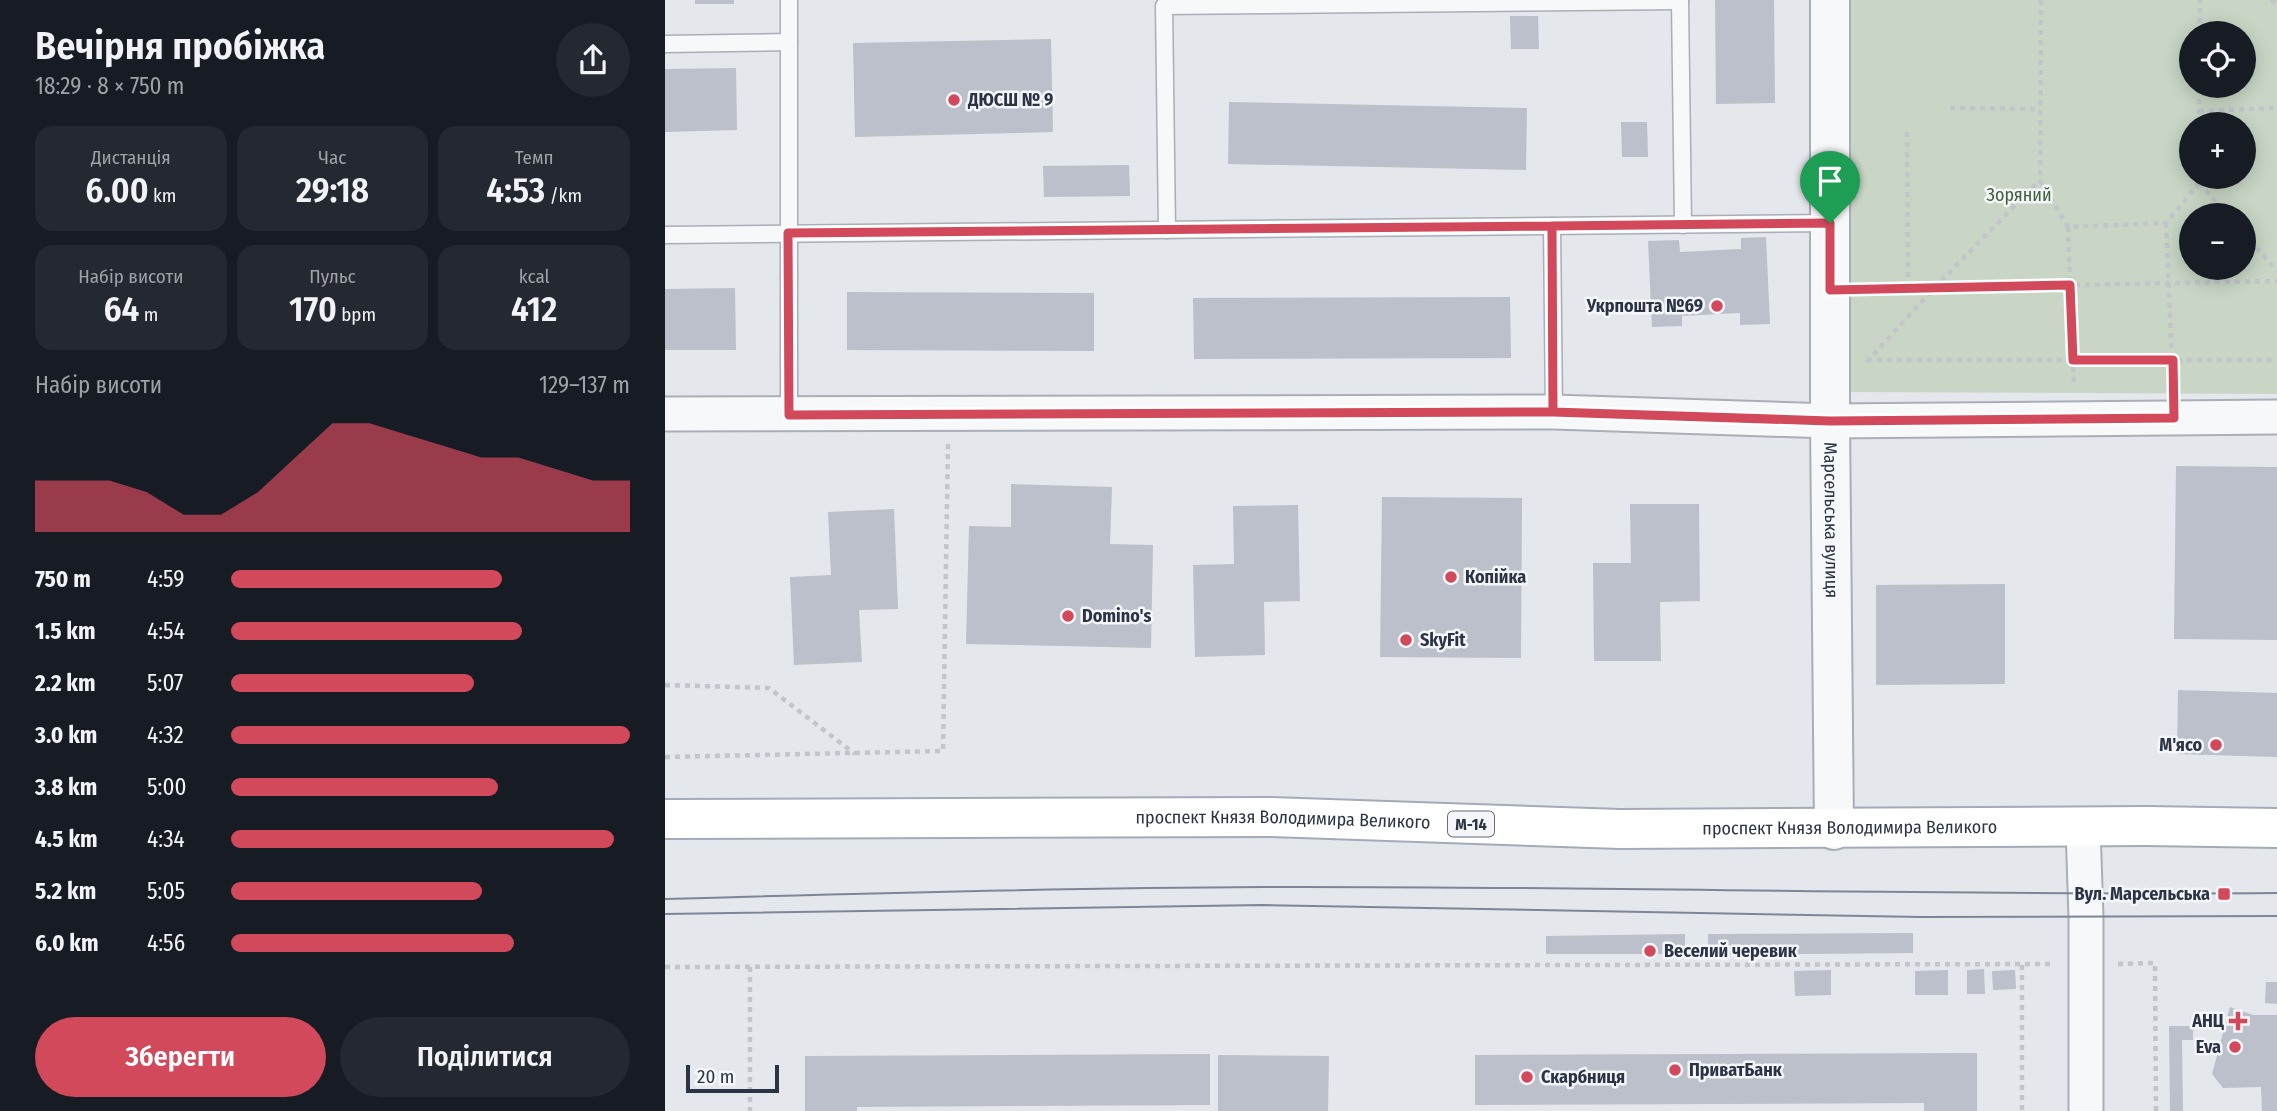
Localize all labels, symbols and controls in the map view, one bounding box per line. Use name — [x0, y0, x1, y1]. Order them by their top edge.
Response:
map controls — [2179, 21, 2256, 280]
button: locate — [2179, 21, 2256, 98]
text: Вечірня пробіжка — [35, 23, 325, 69]
button: share — [556, 23, 630, 97]
text: 18:29 · 8 × 750 m — [35, 72, 185, 100]
place label: ДЮСШ № 9 — [967, 89, 1053, 111]
marker: ДЮСШ № 9 — [946, 92, 962, 108]
button: + — [2179, 112, 2256, 189]
text: Дистанція — [91, 146, 171, 169]
text: Час — [319, 146, 346, 169]
text: Темп — [515, 146, 554, 169]
pin — [1800, 151, 1860, 223]
icon: arrive — [1811, 162, 1849, 200]
text: 6.00 — [85, 169, 149, 211]
text: 29:18 — [296, 169, 369, 211]
text: 4:53 — [486, 169, 545, 211]
text: km — [149, 184, 176, 207]
text: /km — [545, 184, 582, 207]
park label: Зоряний — [1986, 184, 2052, 206]
button: − — [2179, 203, 2256, 280]
text: Набір висоти — [78, 265, 183, 288]
text: Пульс — [309, 265, 356, 288]
text: kcal — [519, 265, 550, 288]
text: 64 — [103, 288, 139, 330]
text: 170 — [289, 288, 337, 330]
text: 412 — [511, 288, 557, 330]
place label: Укрпошта №69 — [1586, 295, 1703, 317]
marker: Укрпошта №69 — [1709, 298, 1725, 314]
text: m — [139, 303, 158, 326]
text: bpm — [337, 303, 376, 326]
text: Набір висоти — [35, 371, 162, 399]
text: 129–137 m — [539, 371, 630, 399]
street label: Марсельська вулиця — [1819, 442, 1843, 598]
text: 750 m — [35, 565, 91, 593]
text: 4:59 — [147, 565, 185, 593]
place label: Копійка — [1465, 566, 1526, 588]
marker: Копійка — [1443, 569, 1459, 585]
place label: Domino's — [1082, 605, 1151, 627]
marker: Domino's — [1060, 608, 1076, 624]
text: 1.5 km — [35, 617, 96, 645]
text: 4:54 — [147, 617, 185, 645]
place label: SkyFit — [1420, 629, 1466, 651]
marker: SkyFit — [1398, 632, 1414, 648]
text: 2.2 km — [35, 669, 96, 697]
text: 5:07 — [147, 669, 183, 697]
text: 3.0 km — [35, 721, 97, 749]
text: 4:32 — [147, 721, 184, 749]
place label: М'ясо — [2159, 734, 2202, 756]
marker: М'ясо — [2208, 737, 2224, 753]
text: 3.8 km — [35, 773, 97, 801]
text: 5:00 — [147, 773, 186, 801]
street label: проспект Князя Володимира Великого — [1136, 806, 1431, 833]
road number: М-14 — [1448, 811, 1494, 836]
street label: проспект Князя Володимира Великого — [1702, 816, 1997, 840]
text: 4.5 km — [35, 825, 98, 853]
text: 4:34 — [147, 825, 185, 853]
text: 5.2 km — [35, 877, 96, 905]
text: 5:05 — [147, 877, 185, 905]
place label: Вул. Марсельська — [2075, 883, 2210, 905]
marker: Вул. Марсельська — [2216, 886, 2232, 902]
text: 6.0 km — [35, 929, 99, 957]
text: 4:56 — [147, 929, 185, 957]
place label: Веселий черевик — [1664, 940, 1798, 962]
marker: Веселий черевик — [1642, 943, 1658, 959]
place label: АНЦ — [2191, 1010, 2225, 1032]
marker: АНЦ — [2230, 1013, 2246, 1029]
button: Зберегти — [35, 1017, 326, 1097]
button: Поділитися — [340, 1017, 630, 1097]
place label: Eva — [2196, 1036, 2221, 1058]
marker: Eva — [2227, 1039, 2243, 1055]
place label: ПриватБанк — [1689, 1059, 1783, 1081]
scale bar — [686, 1062, 779, 1094]
marker: ПриватБанк — [1667, 1062, 1683, 1078]
text: 20 m — [697, 1065, 734, 1088]
place label: Скарбниця — [1541, 1066, 1625, 1088]
marker: Скарбниця — [1519, 1069, 1535, 1085]

